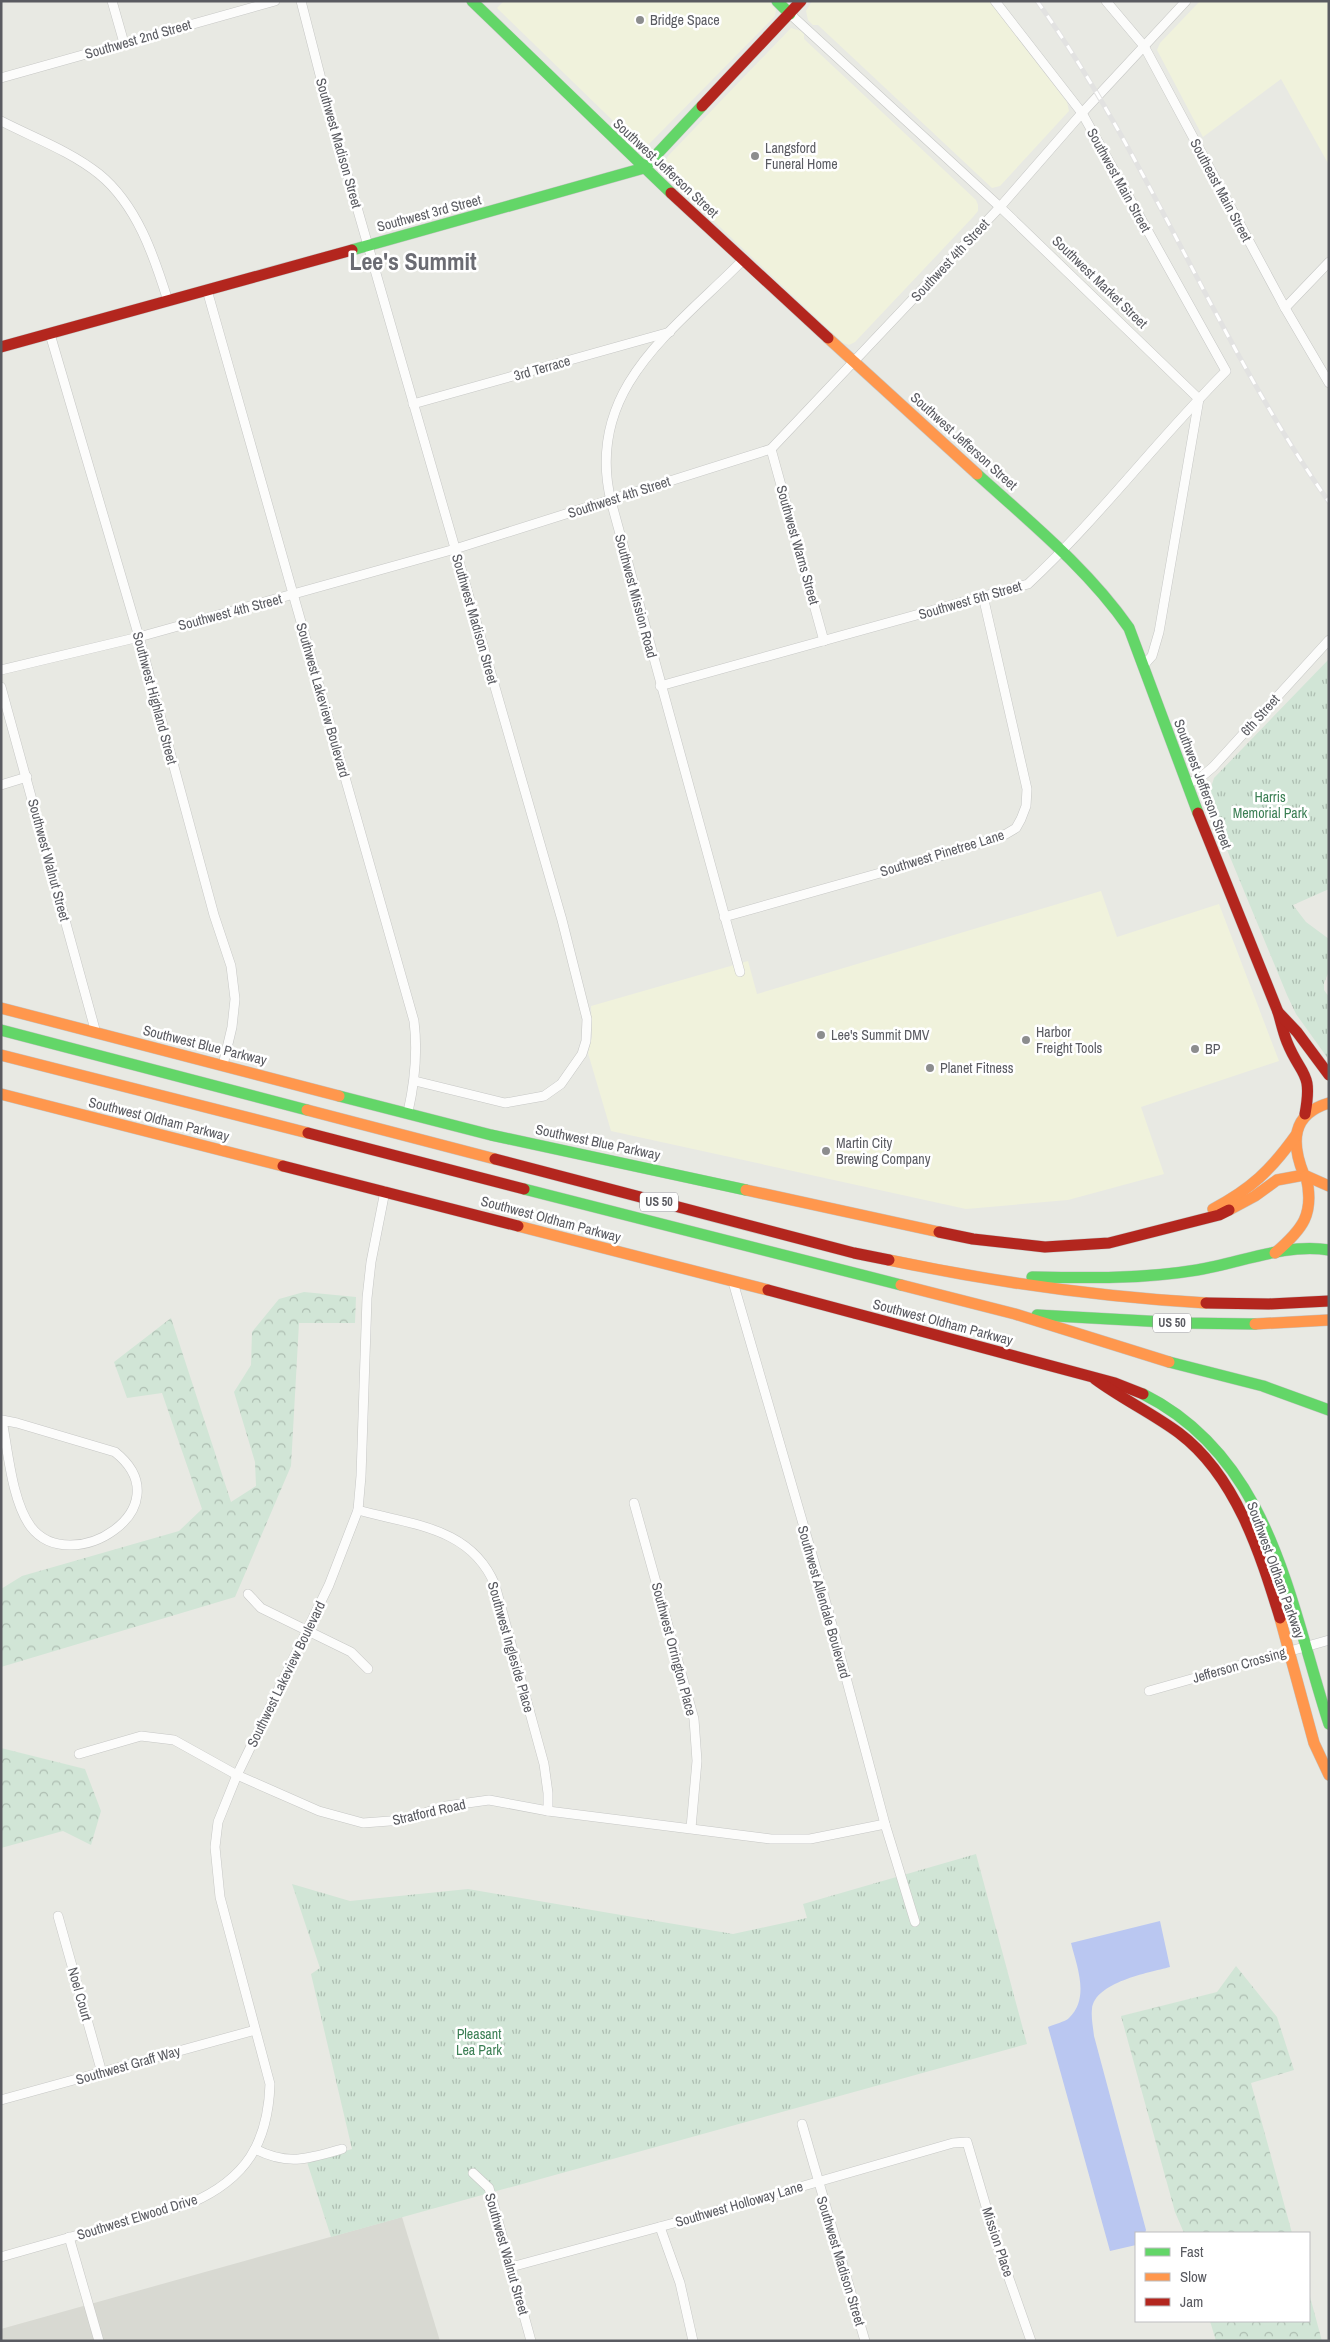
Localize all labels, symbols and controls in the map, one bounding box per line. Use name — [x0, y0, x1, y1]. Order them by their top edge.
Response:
place label: Bridge Space — [650, 11, 720, 29]
marker: Bridge Space — [634, 14, 646, 26]
street label: Southwest 2nd Street — [83, 15, 193, 63]
street label: Southwest Madison Street — [312, 76, 366, 210]
street label: Southwest Jefferson Street — [610, 114, 722, 222]
street label: Southwest Main Street — [1083, 125, 1155, 235]
street label: Southeast Main Street — [1186, 135, 1256, 245]
place label: Langsford Funeral Home — [765, 139, 838, 173]
marker: Langsford Funeral Home — [749, 150, 761, 162]
street label: Southwest 3rd Street — [375, 190, 483, 236]
street label: Southwest 4th Street — [907, 215, 993, 305]
street label: Southwest Market Street — [1049, 232, 1151, 332]
district label: Lee's Summit — [349, 245, 477, 277]
street label: 3rd Terrace — [512, 351, 572, 385]
street label: Southwest Jefferson Street — [907, 388, 1021, 494]
street label: Southwest 4th Street — [566, 472, 672, 522]
street label: Southwest Warns Street — [772, 483, 824, 607]
street label: Southwest Mission Road — [611, 532, 661, 660]
street label: Southwest Madison Street — [448, 552, 502, 686]
street label: Southwest 5th Street — [916, 577, 1024, 623]
street label: Southwest 4th Street — [176, 590, 284, 634]
street label: Southwest Lakeview Boulevard — [292, 621, 354, 779]
street label: Southwest Highland Street — [129, 630, 181, 766]
street label: 6th Street — [1237, 690, 1283, 740]
street label: Southwest Jefferson Street — [1170, 717, 1236, 851]
park label: Harris Memorial Park — [1233, 788, 1308, 822]
street label: Southwest Walnut Street — [24, 797, 74, 923]
street label: Southwest Pinetree Lane — [878, 826, 1006, 880]
street label: Southwest Blue Parkway — [141, 1021, 269, 1069]
place label: Harbor Freight Tools — [1036, 1023, 1102, 1057]
place label: Lee's Summit DMV — [831, 1026, 930, 1044]
marker: Lee's Summit DMV — [815, 1029, 827, 1041]
marker: Harbor Freight Tools — [1020, 1034, 1032, 1046]
place label: BP — [1205, 1040, 1221, 1058]
marker: BP — [1189, 1043, 1201, 1055]
place label: Planet Fitness — [940, 1059, 1014, 1077]
marker: Planet Fitness — [924, 1062, 936, 1074]
street label: Southwest Oldham Parkway — [87, 1093, 231, 1145]
street label: Southwest Blue Parkway — [534, 1120, 662, 1164]
place label: Martin City Brewing Company — [836, 1134, 931, 1168]
marker: Martin City Brewing Company — [820, 1145, 832, 1157]
street label: Southwest Oldham Parkway — [479, 1192, 623, 1246]
road number: US 50 — [640, 1192, 678, 1212]
street label: Southwest Oldham Parkway — [871, 1295, 1015, 1349]
road number: US 50 — [1153, 1314, 1191, 1332]
street label: Southwest Oldham Parkway — [1243, 1499, 1309, 1641]
street label: Southwest Allendale Boulevard — [794, 1523, 854, 1681]
street label: Southwest Ingleside Place — [484, 1579, 538, 1715]
street label: Southwest Orrington Place — [648, 1580, 700, 1718]
street label: Southwest Lakeview Boulevard — [243, 1598, 329, 1750]
street label: Jefferson Crossing — [1190, 1643, 1288, 1687]
street label: Stratford Road — [391, 1795, 467, 1829]
street label: Noel Court — [64, 1965, 96, 2023]
park label: Pleasant Lea Park — [456, 2025, 502, 2059]
street label: Southwest Graff Way — [74, 2041, 183, 2089]
street label: Southwest Holloway Lane — [673, 2177, 805, 2231]
street label: Southwest Elwood Drive — [75, 2190, 199, 2244]
street label: Southwest Walnut Street — [481, 2191, 533, 2317]
street label: Southwest Madison Street — [813, 2194, 869, 2328]
street label: Mission Place — [978, 2205, 1018, 2279]
legend — [1135, 2232, 1310, 2322]
text: Fast — [1180, 2241, 1204, 2262]
text: Slow — [1180, 2266, 1207, 2287]
text: Jam — [1180, 2291, 1203, 2312]

